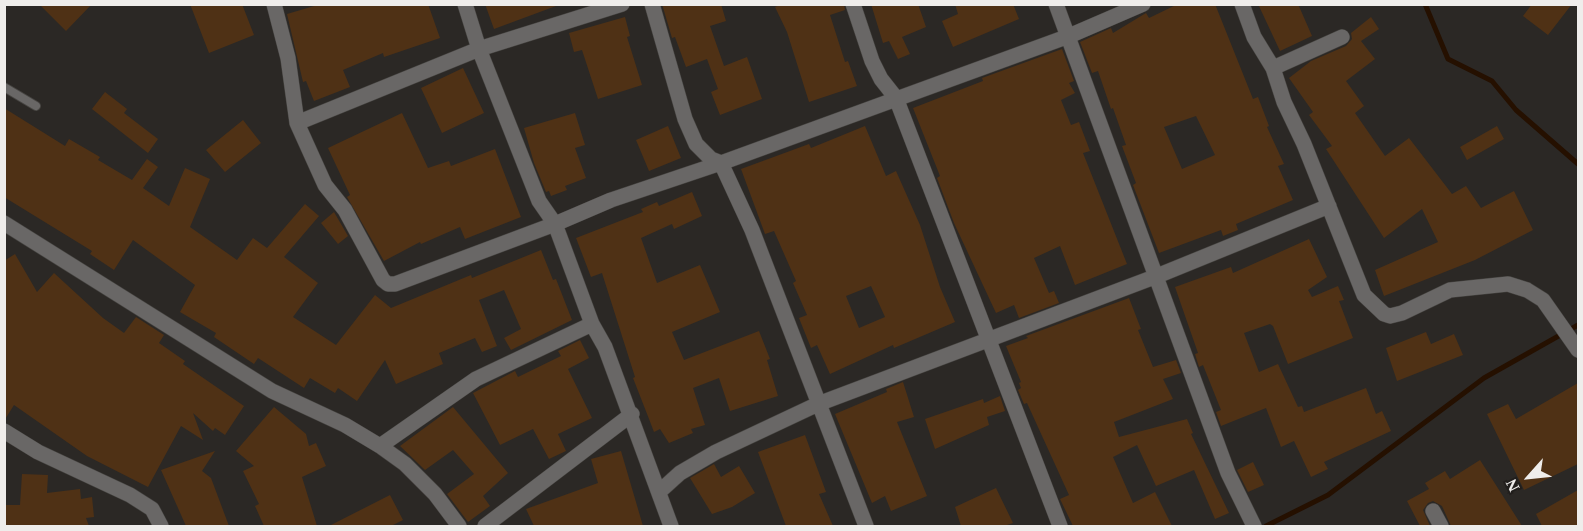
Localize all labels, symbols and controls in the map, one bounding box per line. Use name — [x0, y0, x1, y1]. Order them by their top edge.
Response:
north arrow — [1499, 447, 1559, 507]
text: N — [1502, 476, 1523, 494]

